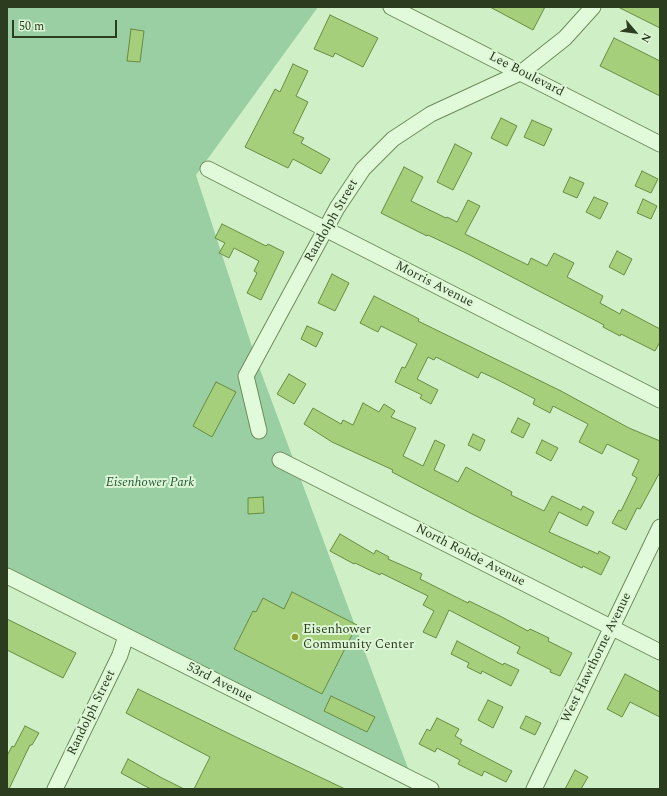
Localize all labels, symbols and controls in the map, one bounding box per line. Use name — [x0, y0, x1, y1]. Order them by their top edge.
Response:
scale bar — [14, 12, 119, 38]
north arrow — [615, 12, 655, 52]
text: 50 m — [19, 17, 44, 36]
text: N — [636, 30, 656, 46]
street label: Lee Boulevard — [486, 49, 566, 101]
street label: Randolph Street — [302, 177, 362, 265]
street label: Morris Avenue — [392, 259, 476, 311]
park label: Eisenhower Park — [106, 475, 194, 491]
street label: North Rohde Avenue — [413, 522, 527, 590]
street label: West Hawthorne Avenue — [559, 590, 635, 726]
place label: Eisenhower Community Center — [303, 622, 414, 653]
marker: Eisenhower Community Center — [290, 632, 300, 642]
street label: 53rd Avenue — [184, 660, 254, 706]
street label: Randolph Street — [65, 668, 119, 758]

